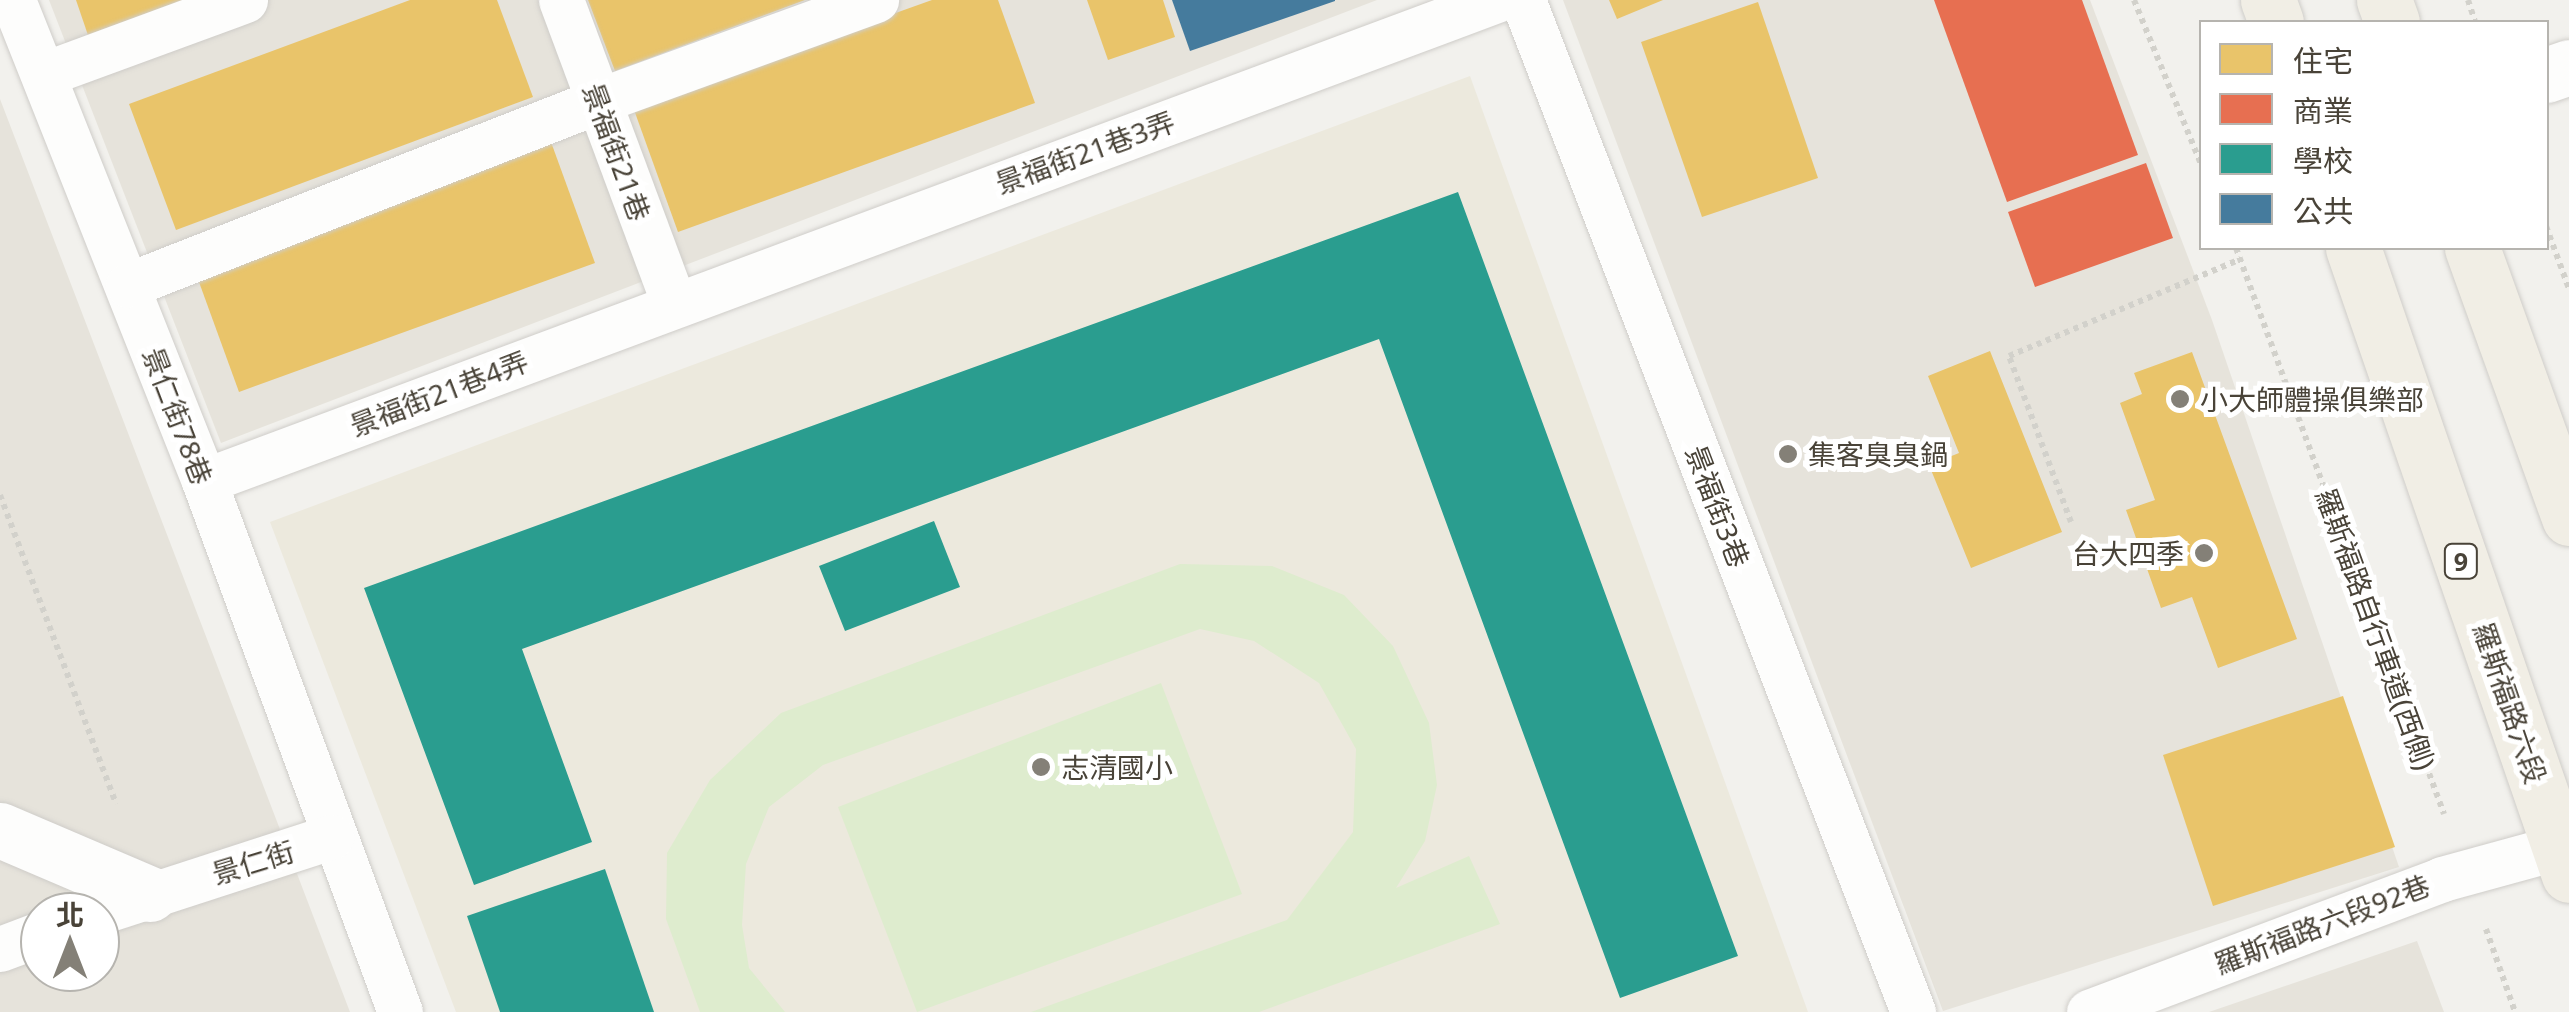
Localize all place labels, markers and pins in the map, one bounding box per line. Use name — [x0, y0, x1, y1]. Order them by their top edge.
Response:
place label: 小大師體操俱樂部 — [2200, 382, 2424, 416]
marker: 小大師體操俱樂部 — [2169, 388, 2191, 410]
place label: 集客臭臭鍋 — [1808, 437, 1948, 471]
marker: 集客臭臭鍋 — [1777, 443, 1799, 465]
place label: 台大四季 — [2072, 536, 2184, 570]
marker: 台大四季 — [2193, 542, 2215, 564]
place label: 志清國小 — [1061, 750, 1173, 784]
marker: 志清國小 — [1030, 756, 1052, 778]

